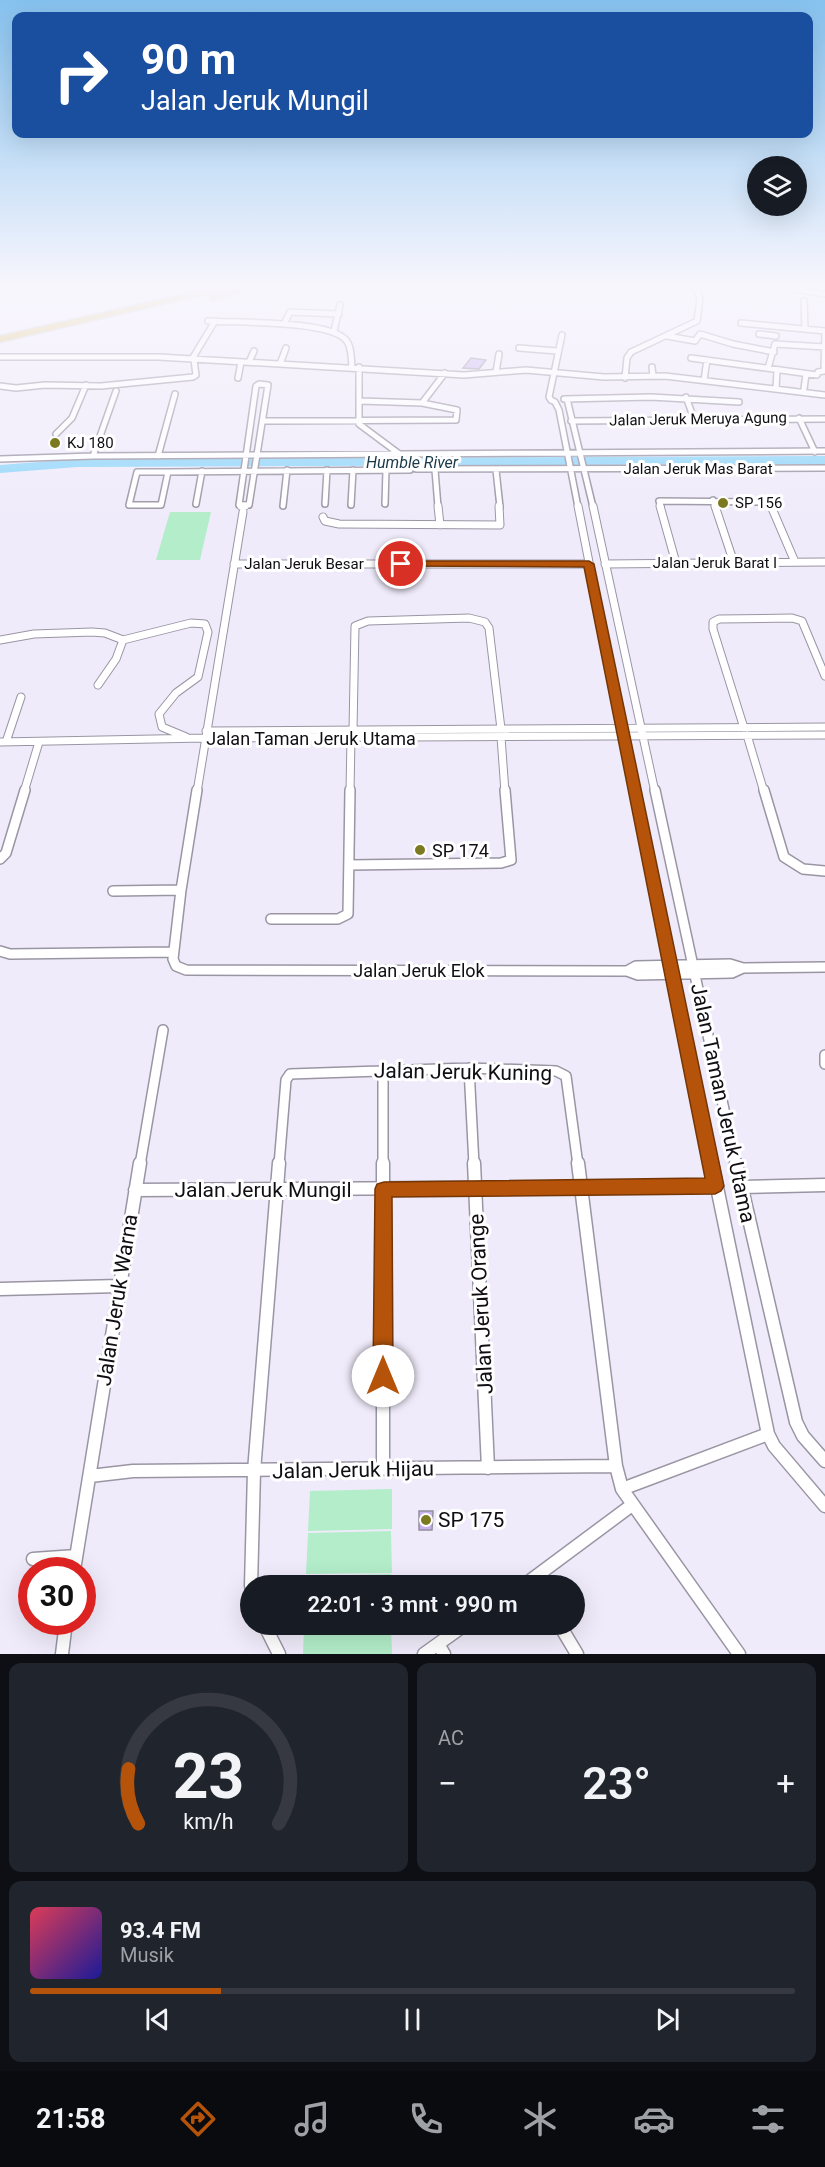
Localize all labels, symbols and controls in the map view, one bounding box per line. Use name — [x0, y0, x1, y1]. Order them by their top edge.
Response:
text: 90 m — [141, 35, 236, 84]
icon: right — [42, 36, 120, 114]
text: Jalan Jeruk Mungil — [141, 85, 369, 117]
map controls — [747, 156, 807, 216]
button: layers — [747, 156, 807, 216]
street label: Jalan Jeruk Meruya Agung — [609, 408, 787, 430]
place label: KJ 180 — [67, 434, 114, 452]
marker: KJ 180 — [48, 436, 62, 450]
water label: Humble River — [366, 453, 459, 472]
street label: Jalan Jeruk Mas Barat — [623, 460, 773, 478]
place label: SP 156 — [735, 494, 782, 512]
marker: SP 156 — [716, 496, 730, 510]
pin — [375, 538, 426, 589]
icon: arrive — [384, 547, 417, 580]
street label: Jalan Jeruk Barat I — [653, 554, 777, 572]
street label: Jalan Jeruk Besar — [244, 555, 364, 573]
street label: Jalan Taman Jeruk Utama — [206, 728, 416, 749]
place label: SP 174 — [432, 840, 489, 861]
marker: SP 174 — [413, 843, 427, 857]
street label: Jalan Jeruk Elok — [353, 960, 486, 981]
street label: Jalan Taman Jeruk Utama — [686, 981, 760, 1225]
street label: Jalan Jeruk Kuning — [374, 1058, 552, 1086]
street label: Jalan Jeruk Mungil — [174, 1178, 352, 1202]
street label: Jalan Jeruk Warna — [92, 1212, 142, 1388]
street label: Jalan Jeruk Orange — [464, 1213, 498, 1395]
position arrow — [351, 1344, 415, 1408]
street label: Jalan Jeruk Hijau — [272, 1457, 434, 1483]
place label: SP 175 — [438, 1508, 504, 1532]
marker: SP 175 — [419, 1513, 433, 1527]
speed limit sign: 30 — [18, 1557, 96, 1635]
text: 22:01 · 3 mnt · 990 m — [307, 1592, 518, 1617]
text: AC — [438, 1726, 464, 1750]
text: 23 — [173, 1740, 244, 1813]
text: 23° — [582, 1757, 651, 1810]
text: − — [438, 1764, 457, 1803]
text: + — [776, 1764, 795, 1803]
text: km/h — [183, 1810, 234, 1835]
text: 93.4 FM — [120, 1918, 201, 1943]
text: Musik — [120, 1943, 174, 1967]
icon: previous — [141, 2003, 174, 2036]
icon: pause — [396, 2003, 429, 2036]
icon: next — [651, 2003, 684, 2036]
icon: directions — [177, 2098, 219, 2140]
icon: music — [291, 2098, 333, 2140]
icon: phone — [405, 2098, 447, 2140]
icon: climate — [519, 2098, 561, 2140]
icon: car — [633, 2098, 675, 2140]
icon: filters — [747, 2098, 789, 2140]
text: 21:58 — [36, 2103, 106, 2135]

